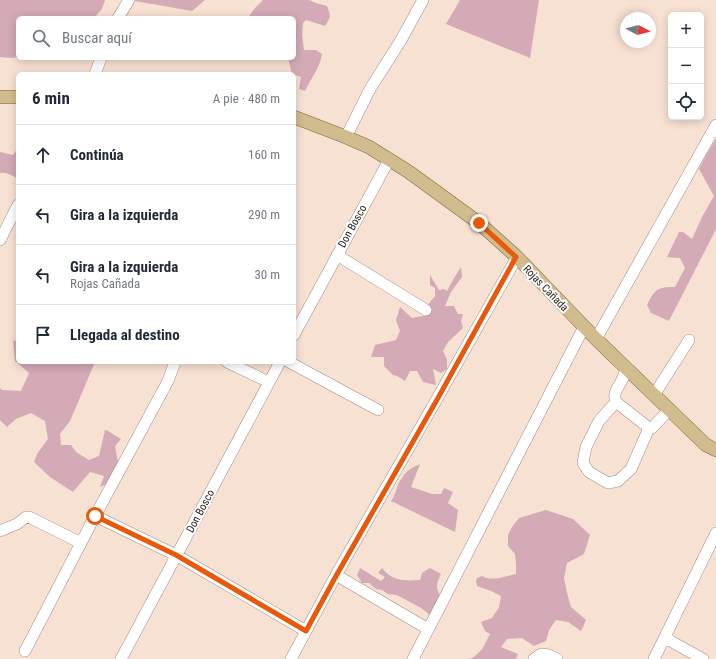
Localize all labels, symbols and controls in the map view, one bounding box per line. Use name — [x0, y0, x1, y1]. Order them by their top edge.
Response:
north arrow — [620, 12, 656, 48]
map controls — [668, 12, 704, 120]
button: + — [668, 12, 704, 48]
search box — [16, 16, 296, 60]
icon: search — [30, 27, 52, 49]
text: Buscar aquí — [62, 29, 132, 47]
button: − — [668, 48, 704, 84]
button: locate — [668, 84, 704, 120]
text: 6 min — [32, 88, 70, 108]
text: A pie · 480 m — [213, 91, 280, 106]
icon: ahead — [32, 144, 54, 166]
text: Continúa — [70, 146, 124, 164]
text: 160 m — [248, 147, 280, 162]
street label: Don Bosco — [335, 202, 370, 250]
icon: left — [32, 204, 54, 226]
text: Gira a la izquierda — [70, 206, 178, 224]
text: 290 m — [248, 207, 280, 222]
route end — [470, 214, 488, 232]
text: Gira a la izquierda — [70, 258, 178, 276]
street label: Rojas Cañada — [520, 262, 571, 314]
icon: left — [32, 264, 54, 286]
text: 30 m — [254, 267, 280, 282]
text: Rojas Cañada — [70, 276, 140, 291]
icon: arrive — [32, 324, 54, 346]
text: Llegada al destino — [70, 326, 180, 344]
street label: Don Bosco — [184, 487, 217, 535]
route start — [86, 507, 104, 525]

